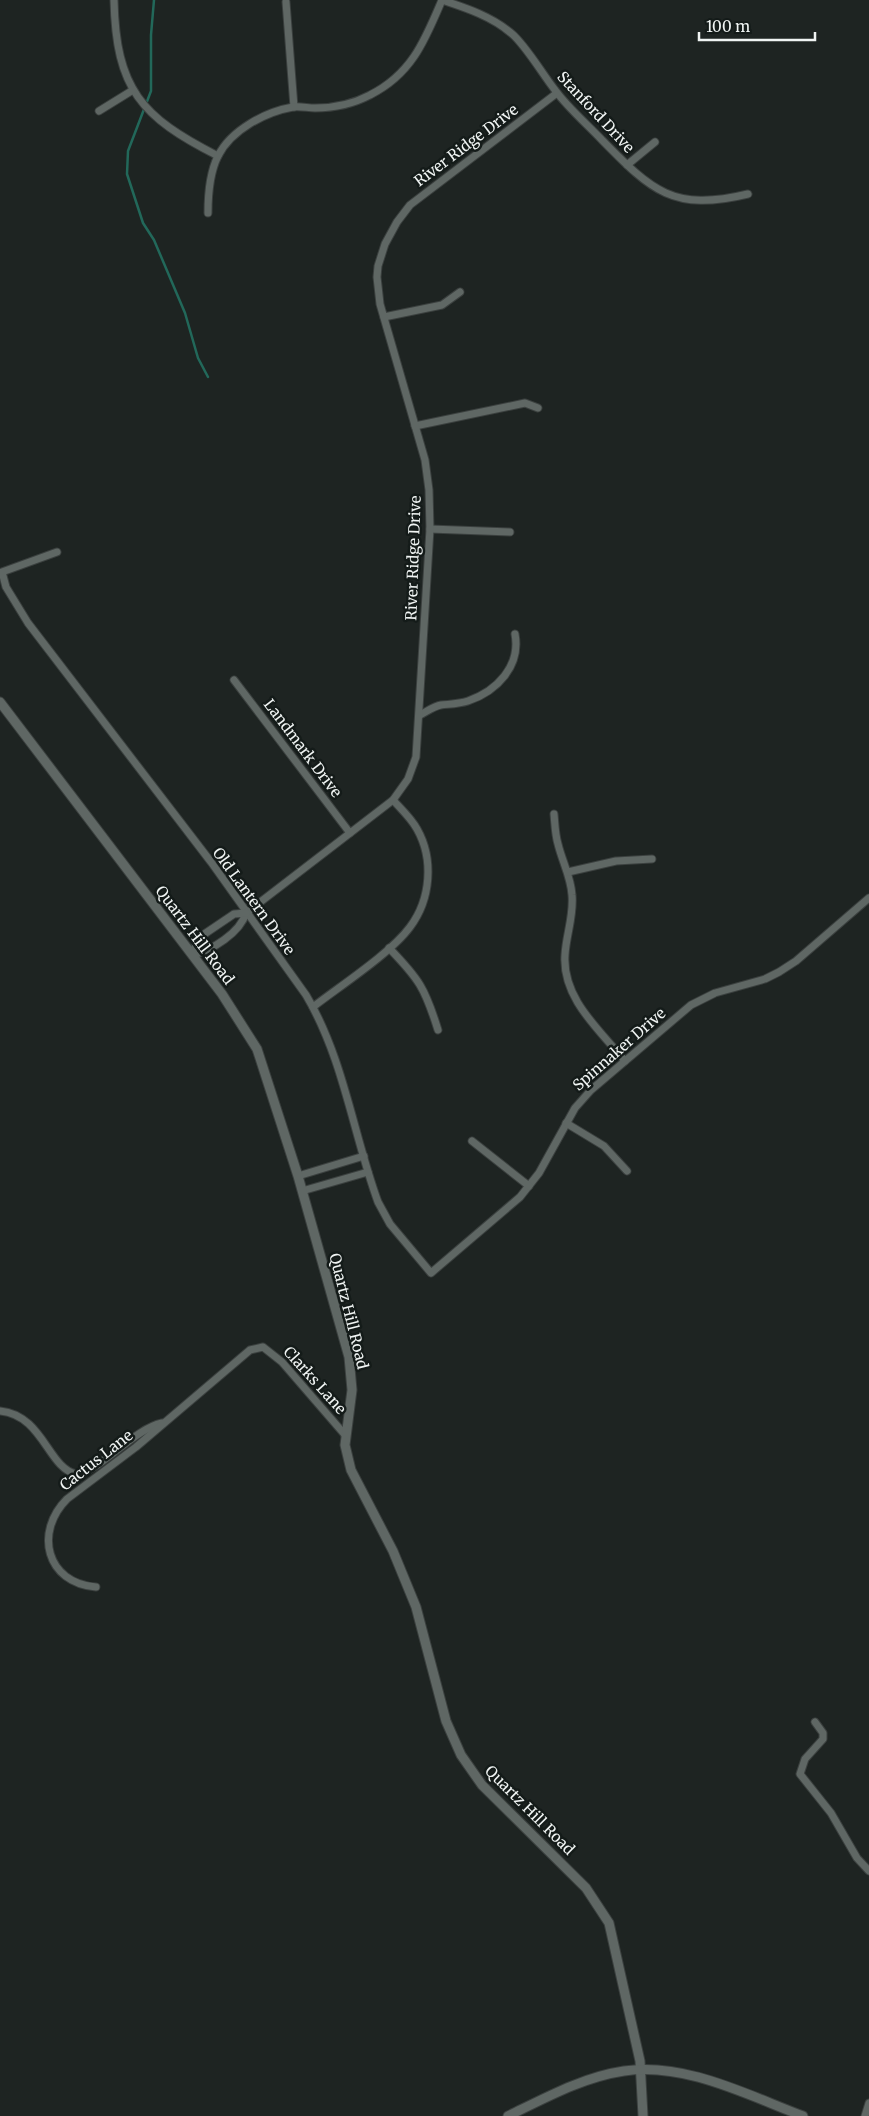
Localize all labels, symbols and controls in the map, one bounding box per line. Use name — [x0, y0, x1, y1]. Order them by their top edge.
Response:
scale bar — [699, 10, 815, 42]
text: 100 m — [706, 17, 750, 36]
street label: Stanford Drive — [553, 67, 639, 157]
street label: River Ridge Drive — [410, 100, 522, 190]
street label: River Ridge Drive — [401, 495, 425, 621]
street label: Landmark Drive — [260, 695, 346, 801]
street label: Old Lantern Drive — [209, 844, 299, 958]
street label: Quartz Hill Road — [152, 882, 238, 988]
street label: Spinnaker Drive — [569, 1003, 669, 1095]
street label: Quartz Hill Road — [325, 1251, 373, 1371]
street label: Clarks Lane — [280, 1342, 351, 1418]
street label: Cactus Lane — [56, 1426, 136, 1494]
street label: Quartz Hill Road — [481, 1761, 579, 1859]

